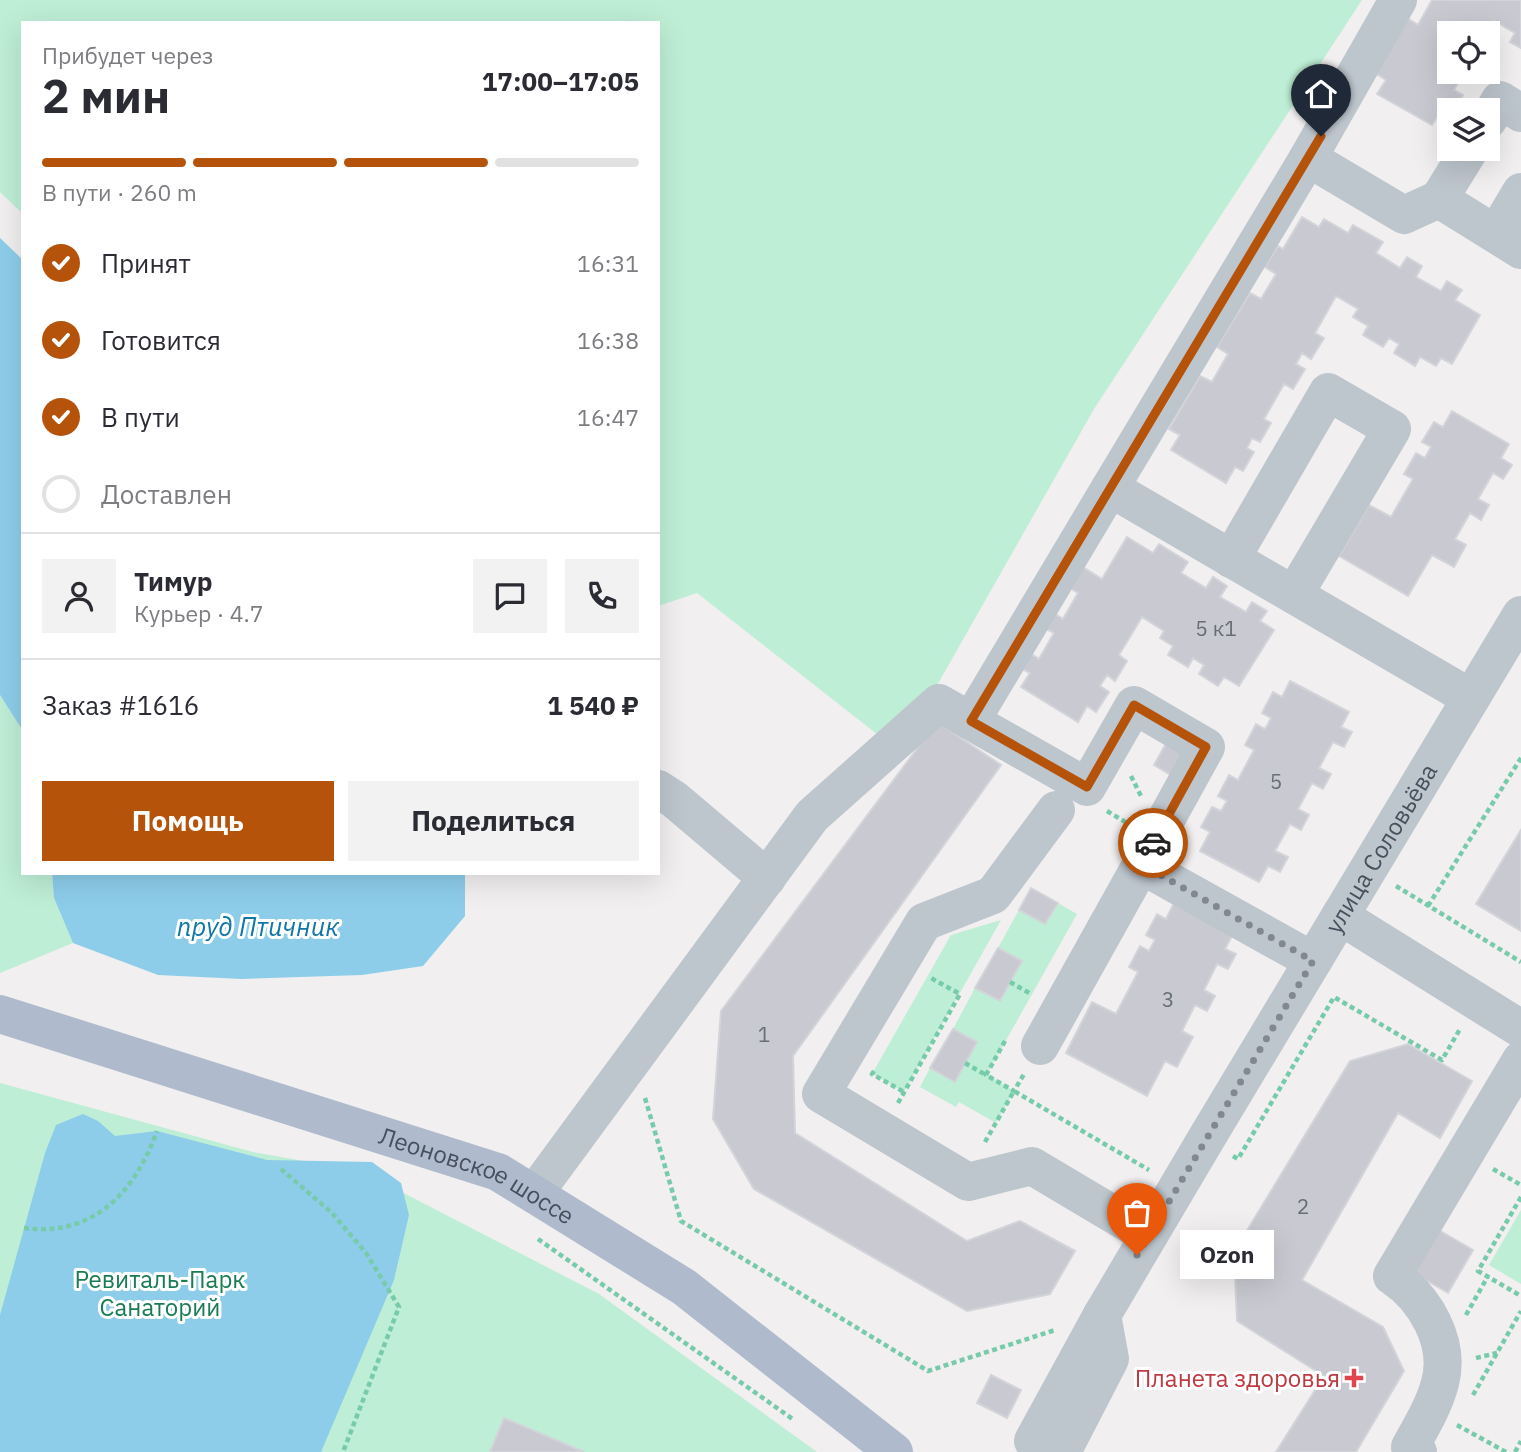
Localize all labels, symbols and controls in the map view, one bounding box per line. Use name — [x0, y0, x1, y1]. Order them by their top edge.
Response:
map controls — [1437, 21, 1500, 161]
button: locate — [1437, 21, 1500, 84]
text: Прибудет через — [42, 40, 214, 70]
text: 17:00–17:05 — [482, 64, 639, 98]
pin — [1291, 64, 1351, 136]
text: 2 мин — [42, 66, 170, 126]
icon: home — [1302, 75, 1340, 113]
button: layers — [1437, 98, 1500, 161]
text: В пути · 260 m — [42, 177, 197, 207]
icon: check — [42, 244, 80, 282]
text: Принят — [101, 246, 191, 280]
text: 16:31 — [577, 248, 639, 278]
icon: check — [42, 321, 80, 359]
text: Готовится — [101, 323, 221, 357]
text: 16:38 — [577, 325, 639, 355]
icon: check — [42, 398, 80, 436]
text: В пути — [101, 400, 180, 434]
text: 16:47 — [577, 402, 639, 432]
text: Доставлен — [101, 477, 232, 511]
button: person — [42, 559, 116, 633]
button: chat — [473, 559, 547, 633]
button: phone — [565, 559, 639, 633]
text: Тимур — [134, 564, 213, 598]
text: Курьер · 4.7 — [134, 598, 264, 628]
house number: 5 к1 — [1195, 614, 1237, 642]
text: Заказ #1616 — [42, 688, 199, 722]
text: 1 540 ₽ — [547, 688, 639, 722]
street label: улица Соловьёва — [1317, 757, 1444, 939]
house number: 5 — [1270, 767, 1282, 795]
button: Помощь — [42, 781, 334, 861]
button: Поделиться — [348, 781, 639, 861]
courier — [1118, 808, 1188, 878]
icon: car — [1134, 824, 1172, 862]
water label: пруд Птичник — [177, 909, 340, 943]
house number: 3 — [1162, 985, 1174, 1013]
house number: 1 — [758, 1020, 770, 1048]
street label: Леоновское шоссе — [375, 1119, 580, 1231]
pin — [1107, 1183, 1167, 1255]
house number: 2 — [1297, 1192, 1309, 1220]
icon: bag — [1118, 1194, 1156, 1232]
callout: Ozon — [1179, 1230, 1274, 1280]
text: Ozon — [1200, 1239, 1254, 1269]
park label: Ревиталь-Парк Санаторий — [74, 1263, 246, 1323]
place label: Планета здоровья — [1135, 1362, 1340, 1394]
marker: Планета здоровья — [1346, 1370, 1362, 1386]

